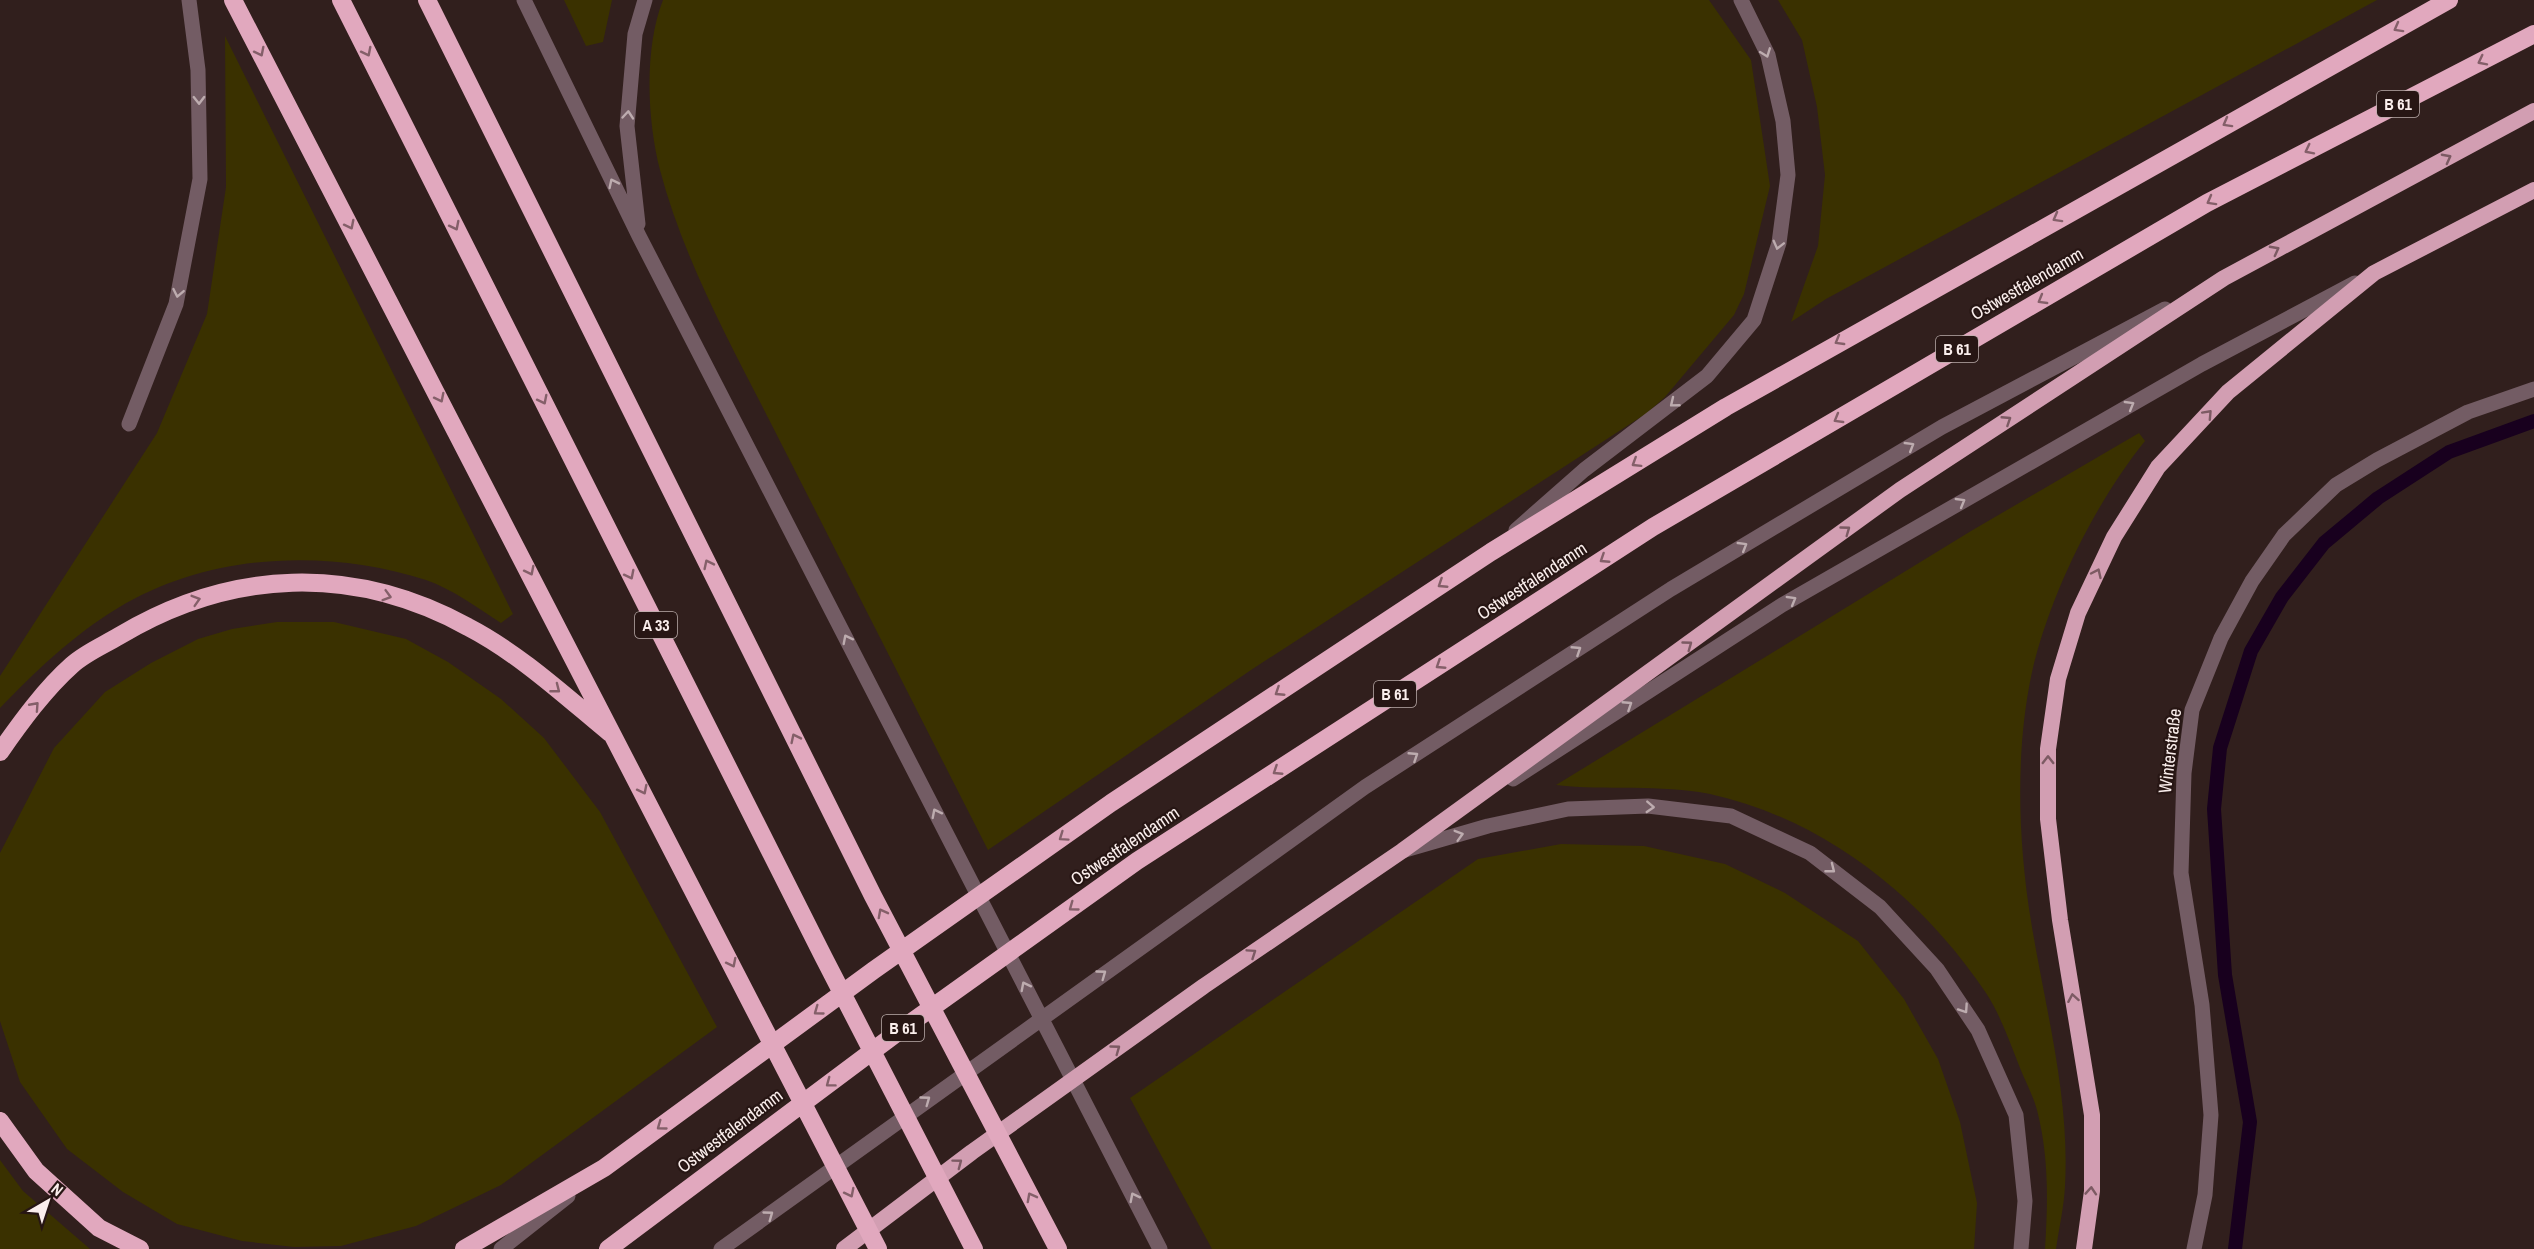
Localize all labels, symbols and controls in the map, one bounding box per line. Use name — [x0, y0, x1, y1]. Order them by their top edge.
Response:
one-way arrow — [2393, 21, 2404, 32]
one-way arrow — [253, 46, 265, 57]
one-way arrow — [360, 46, 371, 57]
one-way arrow — [1758, 47, 1771, 58]
one-way arrow — [2478, 54, 2488, 65]
road number: B 61 — [2377, 91, 2419, 117]
one-way arrow — [193, 95, 205, 104]
one-way arrow — [621, 111, 634, 120]
one-way arrow — [2223, 116, 2233, 127]
one-way arrow — [2304, 143, 2315, 154]
one-way arrow — [2441, 154, 2451, 165]
one-way arrow — [609, 179, 621, 190]
one-way arrow — [2206, 194, 2217, 205]
one-way arrow — [2053, 211, 2063, 223]
one-way arrow — [343, 219, 354, 229]
one-way arrow — [447, 220, 459, 231]
one-way arrow — [1772, 240, 1785, 250]
street label: Ostwestfalendamm — [1966, 241, 2088, 326]
one-way arrow — [2269, 246, 2279, 257]
one-way arrow — [172, 287, 185, 297]
one-way arrow — [2038, 292, 2048, 304]
one-way arrow — [1835, 334, 1845, 346]
road number: B 61 — [1936, 336, 1978, 362]
one-way arrow — [433, 392, 444, 402]
one-way arrow — [535, 394, 547, 405]
one-way arrow — [1670, 396, 1681, 407]
one-way arrow — [2124, 401, 2134, 412]
one-way arrow — [2201, 411, 2212, 421]
one-way arrow — [1834, 412, 1844, 424]
one-way arrow — [2000, 416, 2011, 427]
one-way arrow — [1904, 442, 1914, 453]
one-way arrow — [1632, 455, 1642, 467]
one-way arrow — [1955, 498, 1965, 510]
one-way arrow — [1839, 526, 1850, 537]
street label: Ostwestfalendamm — [1472, 536, 1592, 625]
one-way arrow — [1737, 542, 1747, 554]
one-way arrow — [1600, 552, 1611, 563]
one-way arrow — [704, 559, 715, 570]
one-way arrow — [523, 565, 534, 576]
one-way arrow — [623, 568, 635, 579]
one-way arrow — [2090, 569, 2102, 580]
one-way arrow — [1438, 577, 1449, 588]
one-way arrow — [381, 589, 392, 601]
one-way arrow — [190, 595, 201, 607]
one-way arrow — [1786, 595, 1796, 607]
road number: A 33 — [635, 612, 677, 638]
one-way arrow — [843, 635, 854, 646]
one-way arrow — [1682, 641, 1693, 652]
one-way arrow — [1571, 646, 1582, 657]
one-way arrow — [1436, 658, 1447, 669]
road number: B 61 — [1374, 681, 1416, 707]
one-way arrow — [549, 682, 560, 693]
one-way arrow — [1275, 684, 1286, 695]
one-way arrow — [1621, 701, 1632, 712]
one-way arrow — [28, 702, 39, 712]
street label: Winterstraße — [2152, 707, 2187, 795]
one-way arrow — [790, 734, 802, 745]
one-way arrow — [1407, 752, 1418, 763]
one-way arrow — [2042, 756, 2054, 765]
one-way arrow — [1272, 764, 1283, 775]
one-way arrow — [636, 783, 647, 794]
street label: Ostwestfalendamm — [1065, 800, 1184, 891]
one-way arrow — [1646, 800, 1655, 813]
one-way arrow — [932, 809, 943, 819]
one-way arrow — [1058, 830, 1069, 841]
one-way arrow — [1453, 830, 1463, 842]
one-way arrow — [1824, 862, 1835, 873]
one-way arrow — [1068, 900, 1079, 911]
one-way arrow — [878, 908, 889, 919]
one-way arrow — [1245, 949, 1256, 960]
one-way arrow — [725, 957, 736, 967]
one-way arrow — [1096, 971, 1107, 982]
one-way arrow — [1021, 982, 1032, 993]
one-way arrow — [2067, 993, 2080, 1003]
one-way arrow — [814, 1003, 825, 1014]
one-way arrow — [1957, 1003, 1968, 1014]
road number: B 61 — [882, 1015, 924, 1041]
one-way arrow — [1110, 1045, 1121, 1056]
one-way arrow — [825, 1076, 836, 1087]
street label: Ostwestfalendamm — [672, 1083, 788, 1179]
one-way arrow — [920, 1096, 931, 1107]
one-way arrow — [657, 1119, 668, 1130]
one-way arrow — [951, 1159, 962, 1170]
north arrow — [18, 1171, 78, 1231]
text: N — [47, 1178, 68, 1201]
one-way arrow — [842, 1186, 854, 1197]
one-way arrow — [2084, 1186, 2097, 1195]
one-way arrow — [1026, 1192, 1038, 1203]
one-way arrow — [1129, 1192, 1141, 1203]
one-way arrow — [762, 1211, 773, 1222]

